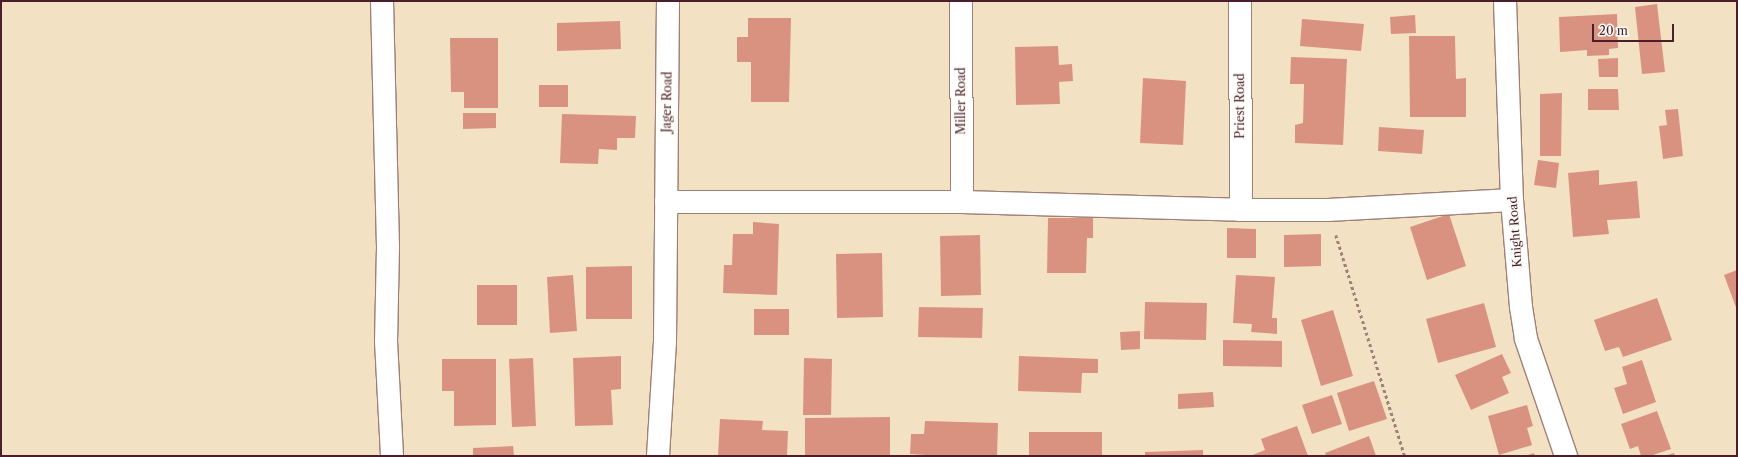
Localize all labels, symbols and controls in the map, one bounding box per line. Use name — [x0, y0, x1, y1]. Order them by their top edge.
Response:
scale bar — [1594, 16, 1676, 42]
text: 20 m — [1599, 23, 1628, 38]
street label: Miller Road — [954, 67, 968, 135]
street label: Jager Road — [659, 71, 675, 133]
street label: Priest Road — [1233, 73, 1247, 139]
street label: Knight Road — [1505, 196, 1525, 268]

